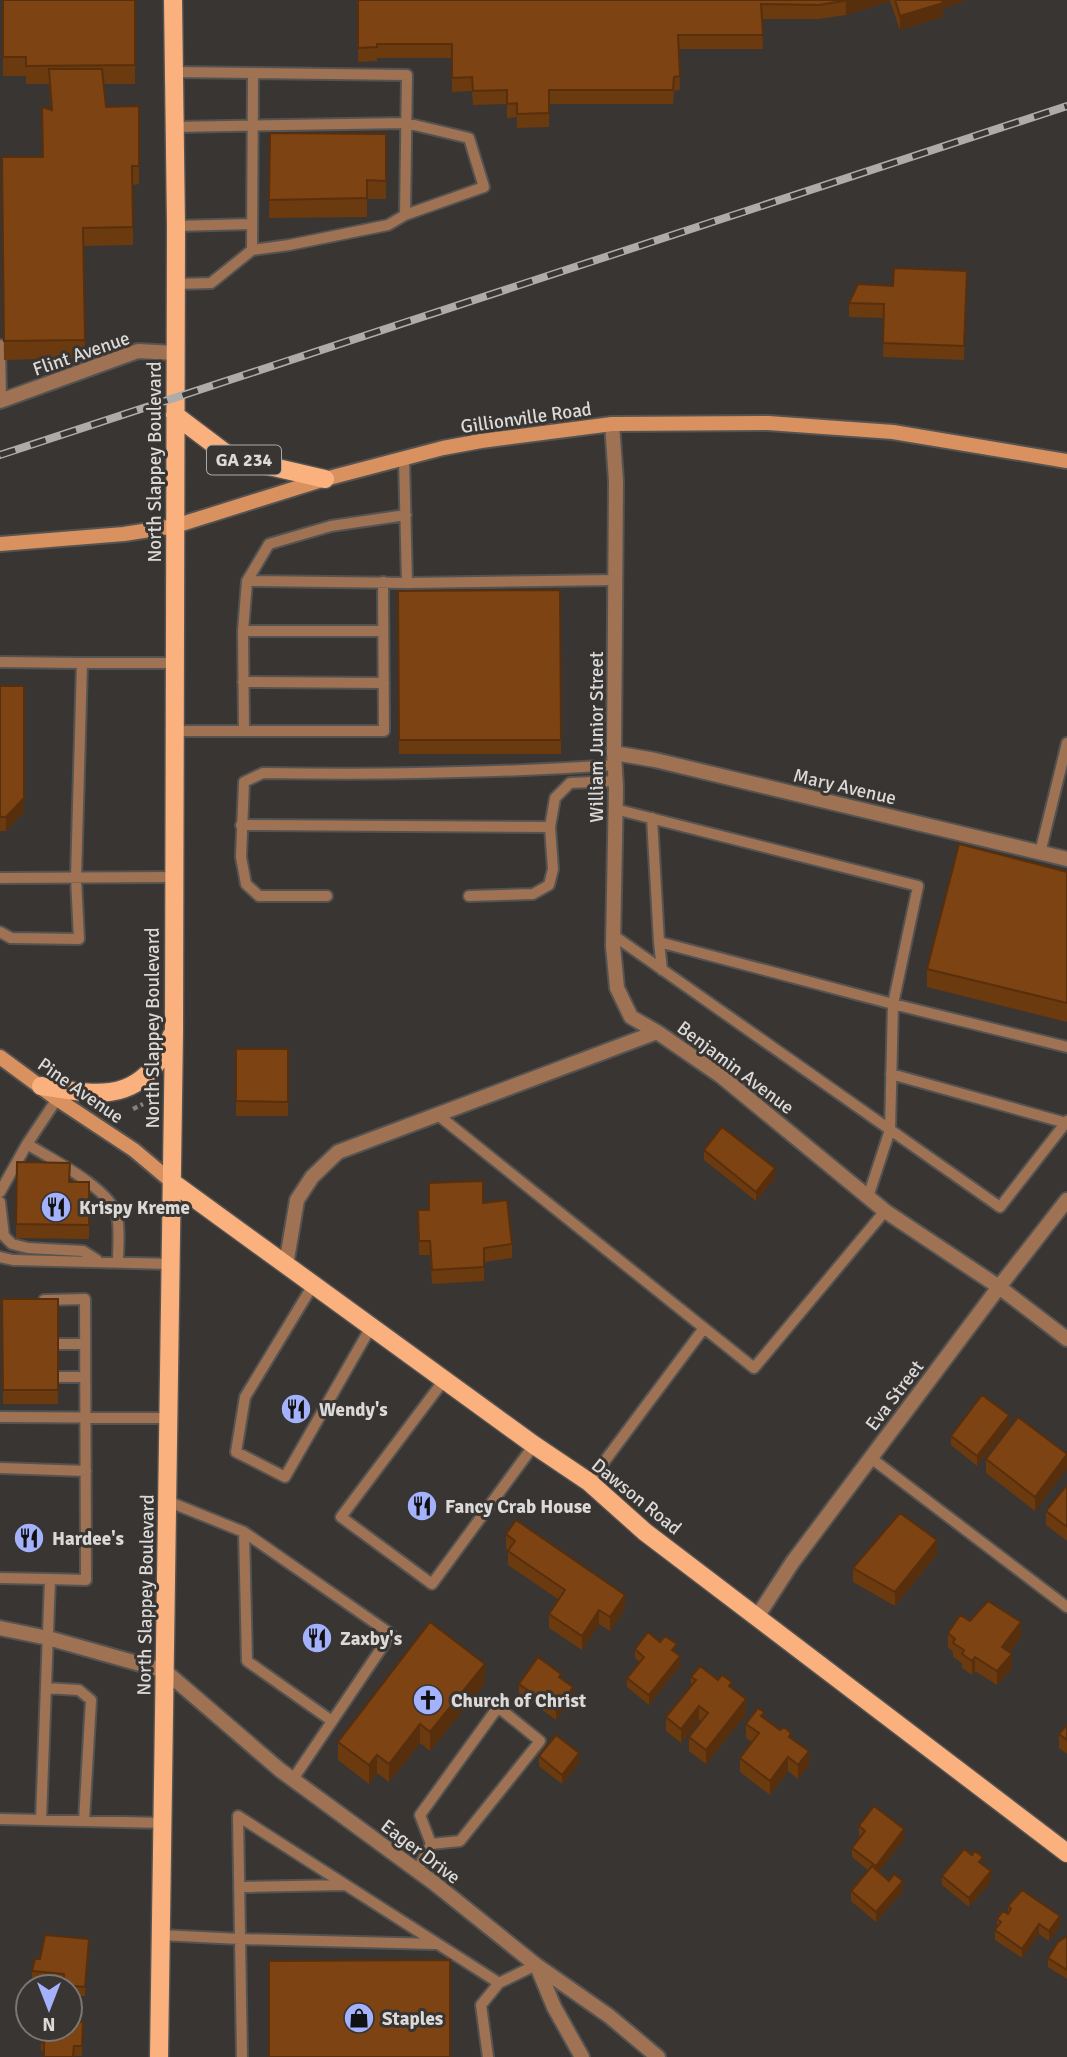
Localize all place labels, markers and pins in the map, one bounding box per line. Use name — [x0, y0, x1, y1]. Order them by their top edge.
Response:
restaurant icon: Krispy Kreme — [39, 1190, 73, 1224]
place label: Krispy Kreme — [79, 1196, 190, 1220]
restaurant icon: Wendy's — [279, 1392, 313, 1426]
place label: Wendy's — [319, 1398, 388, 1422]
restaurant icon: Fancy Crab House — [405, 1489, 439, 1523]
place label: Fancy Crab House — [445, 1495, 592, 1519]
restaurant icon: Hardee's — [12, 1521, 46, 1555]
place label: Hardee's — [52, 1527, 124, 1551]
restaurant icon: Zaxby's — [300, 1621, 334, 1655]
place label: Zaxby's — [340, 1627, 402, 1651]
church icon: Church of Christ — [411, 1683, 445, 1717]
place label: Church of Christ — [451, 1689, 586, 1713]
shop icon: Staples — [342, 2001, 376, 2035]
place label: Staples — [382, 2007, 443, 2031]

